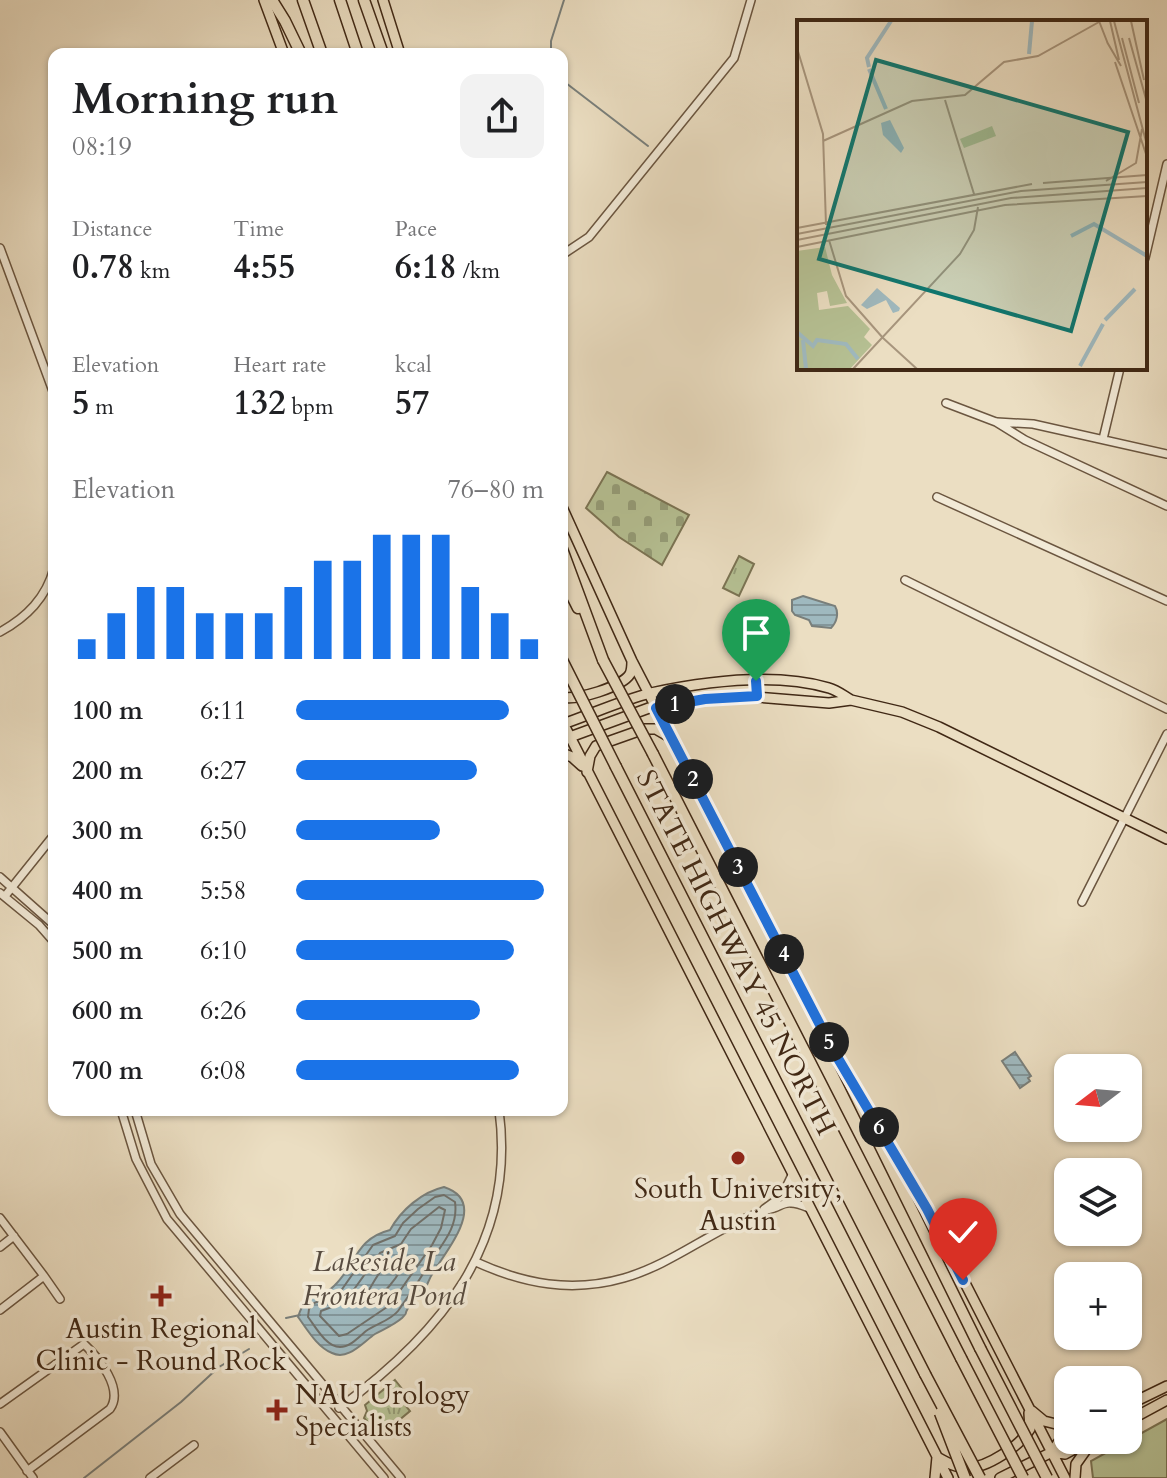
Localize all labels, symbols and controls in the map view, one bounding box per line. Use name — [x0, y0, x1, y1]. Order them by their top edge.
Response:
inset map — [797, 20, 1147, 370]
text: Morning run — [72, 69, 338, 129]
button: share — [460, 74, 544, 158]
text: 08:19 — [72, 129, 132, 164]
text: Distance — [72, 214, 152, 244]
text: Time — [233, 214, 284, 244]
text: Pace — [395, 214, 437, 244]
text: 0.78 — [72, 244, 134, 290]
text: 4:55 — [233, 244, 295, 290]
text: 6:18 — [395, 244, 457, 290]
text: km — [134, 256, 170, 286]
text: /km — [457, 256, 500, 286]
text: Elevation — [72, 350, 159, 380]
text: Heart rate — [233, 350, 327, 380]
text: kcal — [395, 350, 432, 380]
text: 5 — [72, 380, 89, 426]
text: 132 — [233, 380, 286, 426]
text: 57 — [395, 380, 430, 426]
text: m — [89, 392, 114, 422]
text: bpm — [286, 392, 334, 422]
text: Elevation — [72, 472, 175, 507]
text: 76–80 m — [447, 472, 544, 507]
pin — [722, 599, 790, 681]
icon: arrive — [734, 611, 778, 655]
pin: 1 — [655, 684, 695, 724]
text: 1 — [669, 689, 681, 719]
text: 100 m — [72, 693, 143, 728]
text: 6:11 — [200, 693, 247, 728]
text: 200 m — [72, 753, 143, 788]
text: 6:27 — [200, 753, 247, 788]
pin: 2 — [673, 759, 713, 799]
street label: STATE HIGHWAY 45 NORTH — [630, 764, 844, 1140]
text: 2 — [687, 764, 699, 794]
text: 300 m — [72, 813, 143, 848]
text: 6:50 — [200, 813, 247, 848]
pin: 3 — [718, 847, 758, 887]
text: 3 — [732, 852, 744, 882]
text: 400 m — [72, 873, 143, 908]
text: 5:58 — [200, 873, 247, 908]
text: 500 m — [72, 933, 143, 968]
text: 6:10 — [200, 933, 247, 968]
pin: 4 — [764, 934, 804, 974]
text: 600 m — [72, 993, 143, 1028]
text: 6:26 — [200, 993, 247, 1028]
pin: 5 — [809, 1022, 849, 1062]
text: 700 m — [72, 1053, 143, 1088]
text: 6:08 — [200, 1053, 247, 1088]
north arrow — [1054, 1054, 1142, 1142]
map controls — [1054, 1054, 1142, 1454]
pin: 6 — [859, 1107, 899, 1147]
text: 6 — [873, 1112, 885, 1142]
marker: South University, Austin — [729, 1149, 747, 1167]
button: layers — [1054, 1158, 1142, 1246]
place label: South University, Austin — [634, 1170, 842, 1240]
pin — [929, 1198, 997, 1280]
icon: check — [941, 1210, 985, 1254]
water label: Lakeside La Frontera Pond — [302, 1241, 467, 1316]
button: + — [1054, 1262, 1142, 1350]
marker: Austin Regional Clinic - Round Rock — [150, 1285, 172, 1307]
place label: Austin Regional Clinic - Round Rock — [35, 1310, 287, 1380]
button: − — [1054, 1366, 1142, 1454]
place label: NAU Urology Specialists — [295, 1376, 470, 1446]
marker: NAU Urology Specialists — [266, 1399, 288, 1421]

